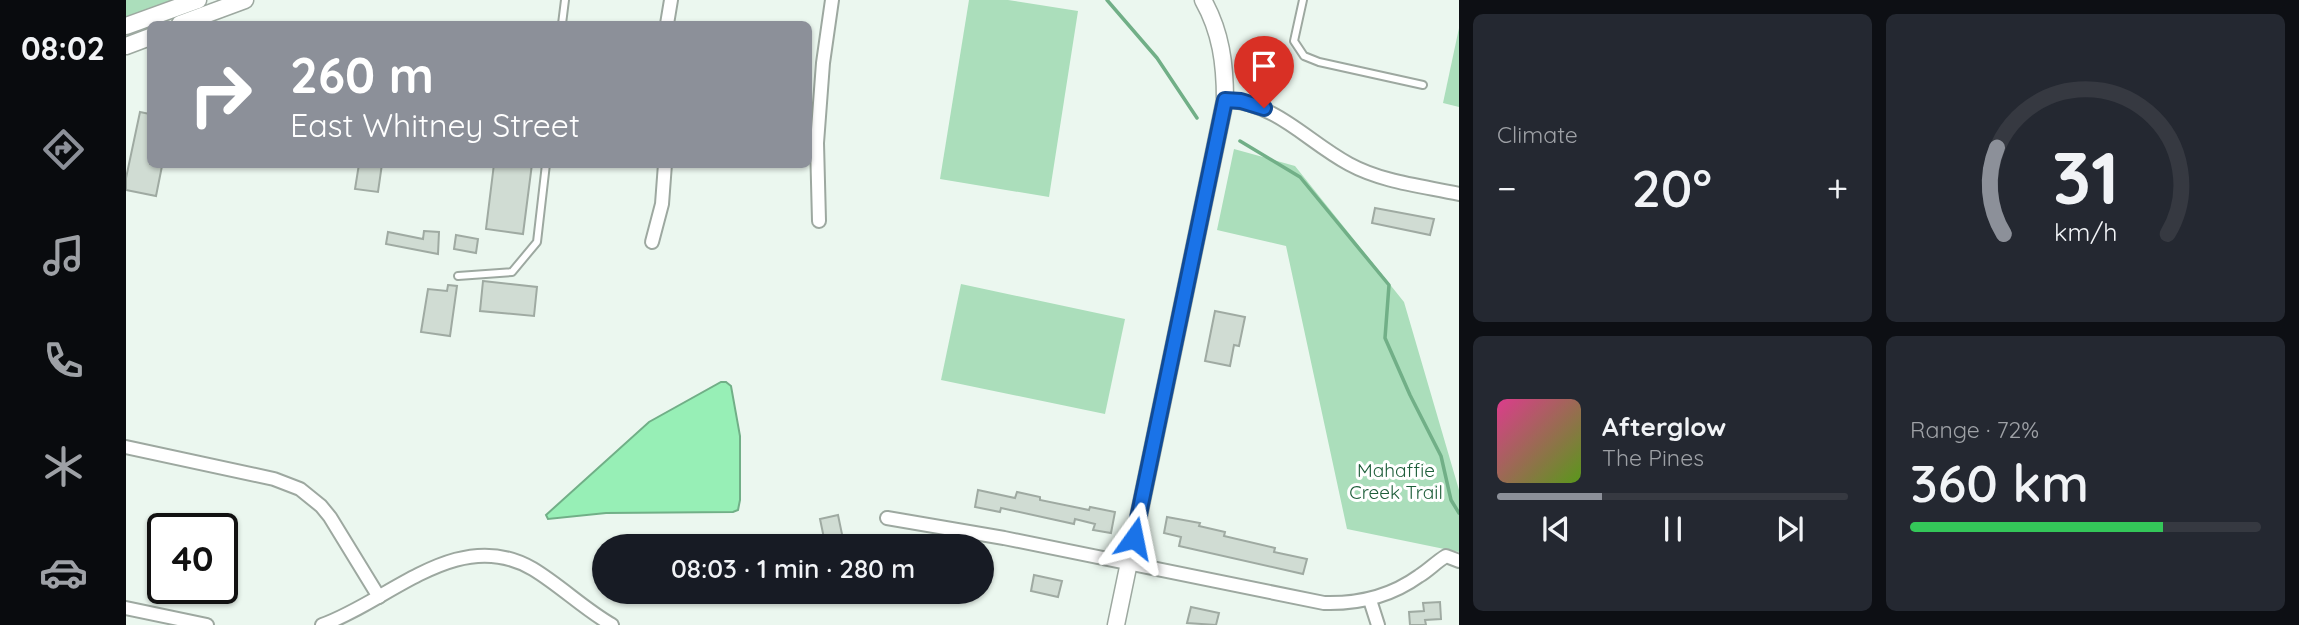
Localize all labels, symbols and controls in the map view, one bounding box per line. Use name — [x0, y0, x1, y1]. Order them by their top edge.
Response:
text: 08:02 — [21, 28, 105, 68]
pin — [1234, 36, 1294, 108]
text: 260 m — [290, 44, 434, 105]
icon: arrive — [1245, 47, 1283, 85]
icon: right — [175, 49, 266, 140]
text: East Whitney Street — [290, 105, 580, 145]
text: Climate — [1497, 120, 1578, 149]
icon: directions — [39, 125, 88, 174]
text: 31 — [2052, 131, 2119, 222]
text: 20° — [1631, 155, 1712, 220]
text: − — [1497, 164, 1517, 212]
text: + — [1827, 164, 1848, 212]
text: km/h — [2054, 216, 2117, 247]
icon: music — [39, 231, 88, 280]
icon: phone — [39, 336, 88, 385]
text: Afterglow — [1602, 410, 1726, 443]
text: Range · 72% — [1910, 415, 2039, 444]
icon: climate — [39, 442, 88, 491]
text: The Pines — [1602, 443, 1704, 472]
text: 360 km — [1910, 450, 2089, 515]
park label: Mahaffie Creek Trail — [1349, 458, 1443, 504]
position arrow — [1097, 501, 1171, 575]
icon: previous — [1537, 510, 1575, 548]
icon: pause — [1654, 510, 1692, 548]
icon: next — [1771, 510, 1809, 548]
speed limit sign: 40 — [147, 513, 238, 604]
icon: car — [39, 548, 88, 597]
text: 08:03 · 1 min · 280 m — [671, 552, 915, 585]

